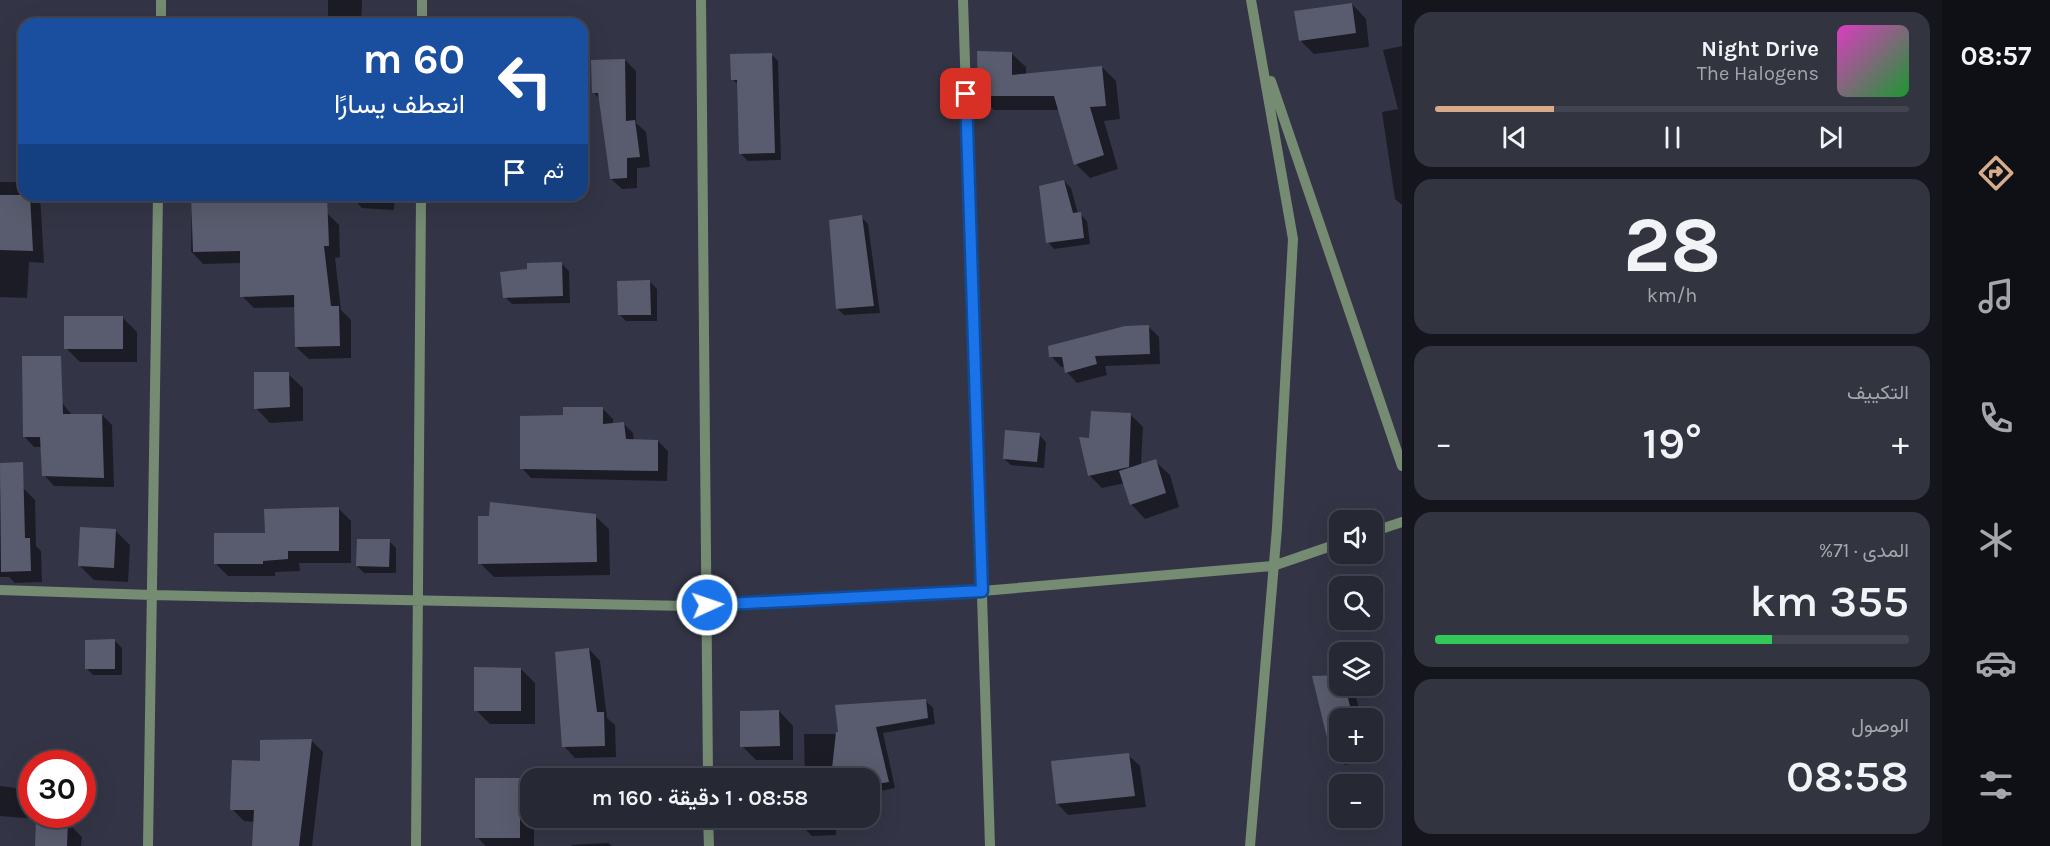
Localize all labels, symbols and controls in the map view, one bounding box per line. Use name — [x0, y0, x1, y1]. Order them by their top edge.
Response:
text: 60 m — [362, 34, 465, 84]
text: Night Drive — [1701, 36, 1819, 62]
text: 08:57 — [1961, 40, 2031, 72]
icon: left — [486, 42, 564, 120]
text: The Halogens — [1697, 62, 1819, 85]
pin — [940, 68, 991, 119]
icon: arrive — [949, 77, 982, 110]
text: انعطف يسارًا — [334, 88, 465, 120]
icon: previous — [1498, 121, 1531, 154]
icon: pause — [1656, 121, 1689, 154]
icon: next — [1814, 121, 1847, 154]
icon: directions — [1975, 152, 2017, 194]
icon: arrive — [498, 156, 531, 189]
text: ثم — [543, 158, 564, 184]
text: 28 — [1623, 199, 1721, 291]
icon: music — [1975, 275, 2017, 317]
text: km/h — [1647, 284, 1697, 307]
text: التكييف — [1847, 381, 1909, 404]
icon: phone — [1975, 397, 2017, 439]
text: 19° — [1642, 417, 1702, 469]
text: − — [1435, 424, 1452, 462]
text: + — [1892, 424, 1909, 462]
map controls — [1329, 510, 1383, 828]
button: sound — [1329, 510, 1383, 564]
icon: climate — [1975, 519, 2017, 561]
text: المدى · 71% — [1819, 539, 1909, 562]
position arrow — [675, 573, 739, 637]
text: 355 km — [1749, 575, 1909, 627]
button: search — [1329, 576, 1383, 630]
button: layers — [1329, 642, 1383, 696]
icon: car — [1975, 642, 2017, 684]
button: + — [1329, 708, 1383, 762]
text: الوصول — [1851, 714, 1909, 737]
speed limit sign: 30 — [18, 750, 96, 828]
text: 08:58 — [1786, 750, 1909, 802]
icon: filters — [1975, 764, 2017, 806]
button: − — [1329, 774, 1383, 828]
text: 08:58 · 1 دقيقة · 160 m — [592, 785, 808, 811]

